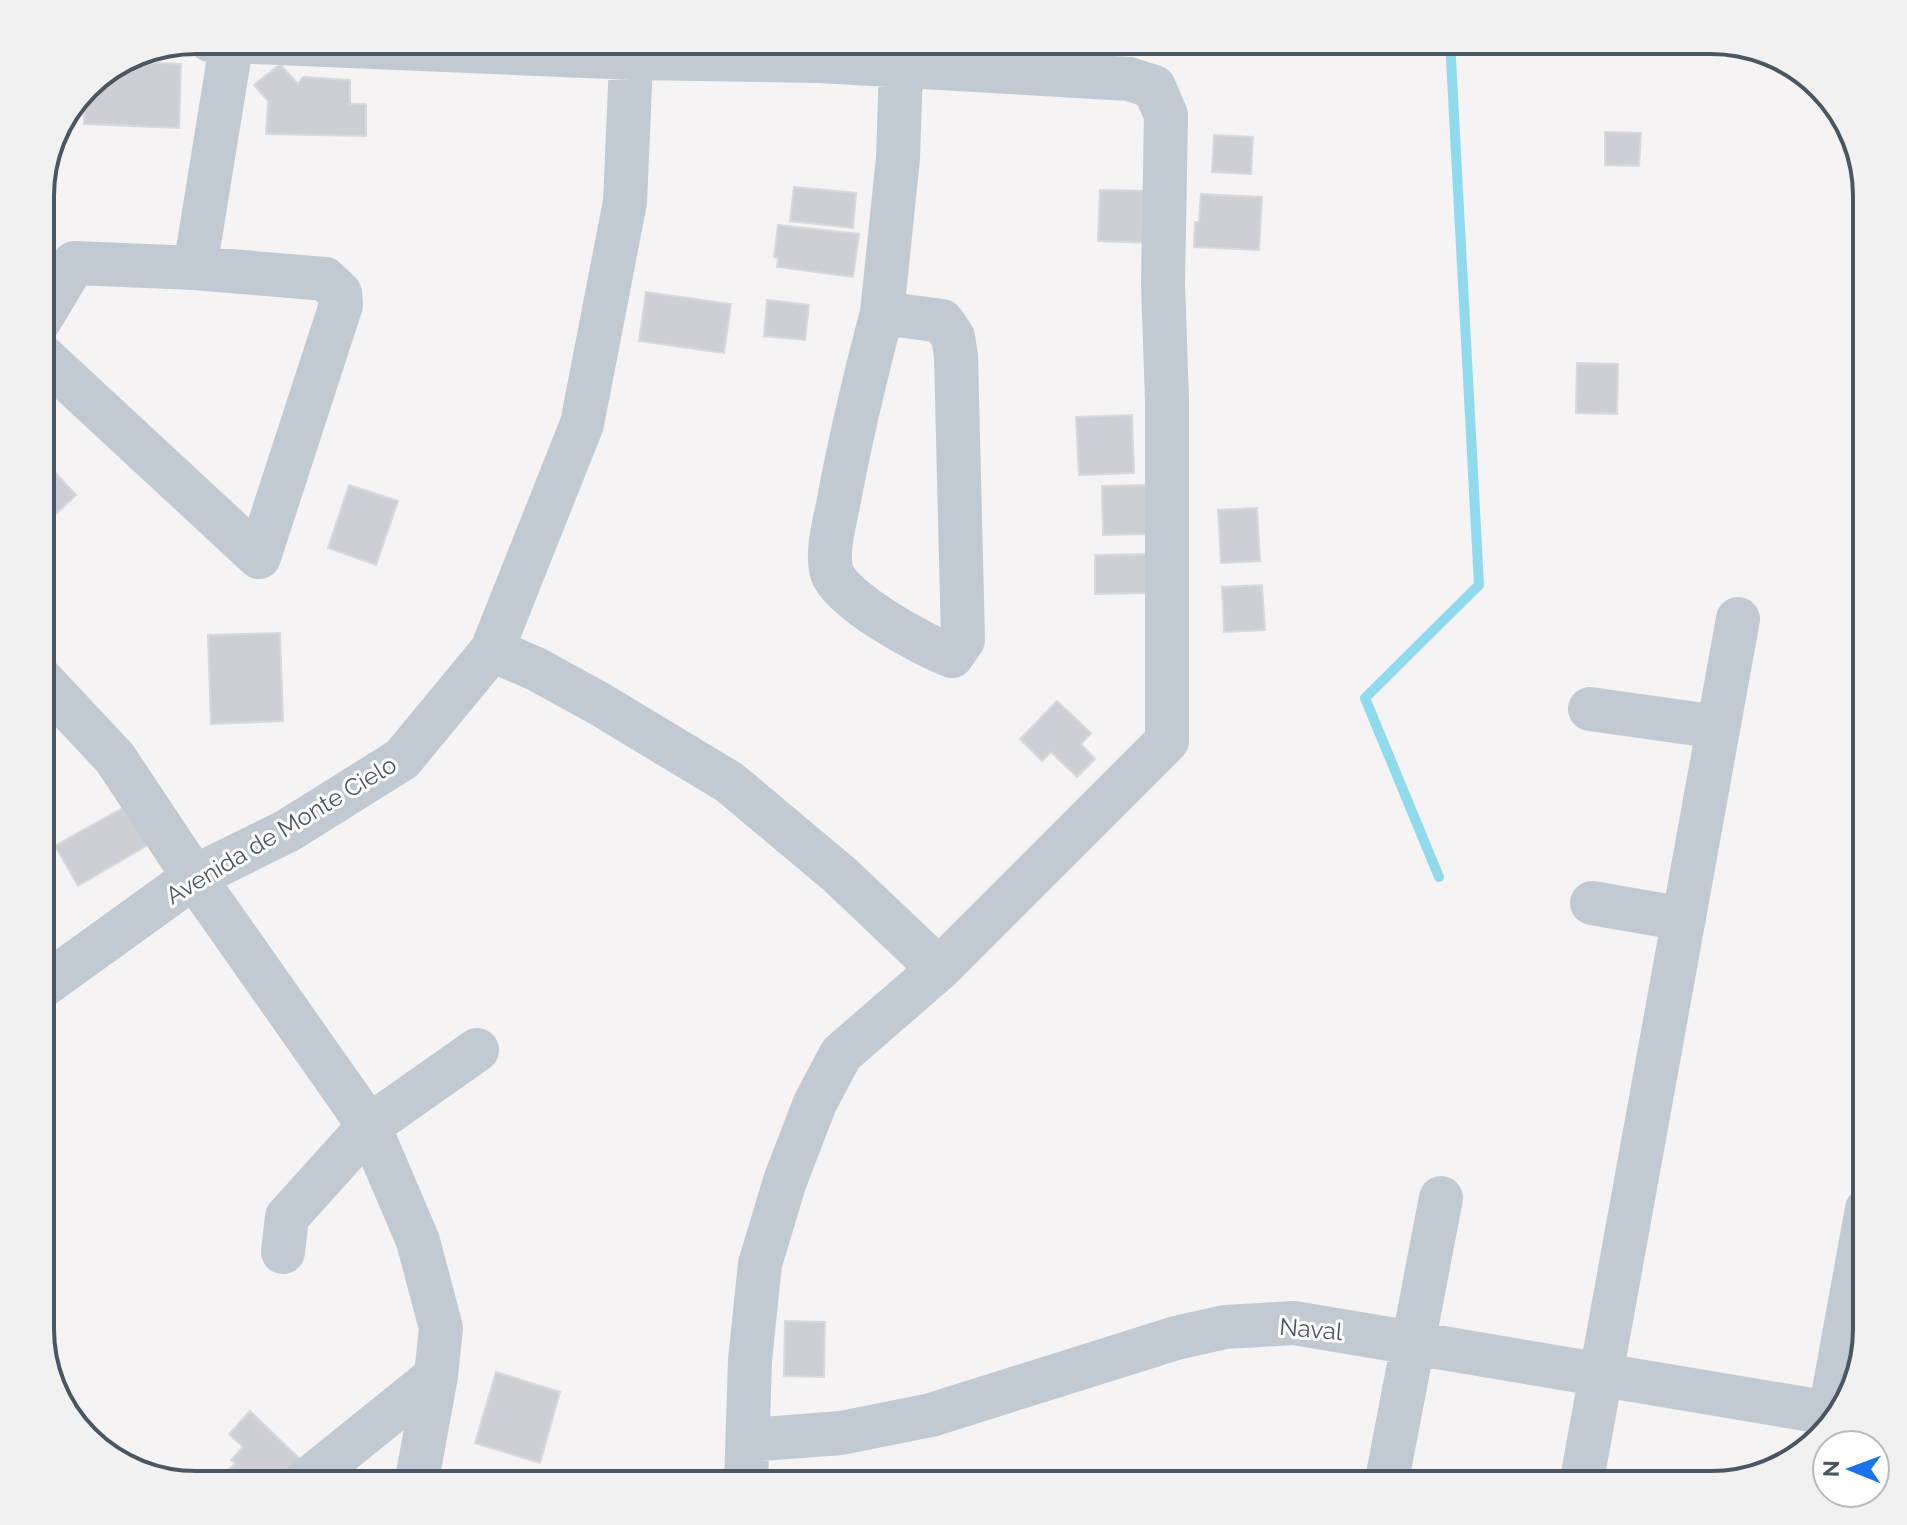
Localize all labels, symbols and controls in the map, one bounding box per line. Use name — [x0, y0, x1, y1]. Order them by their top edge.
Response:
street label: Avenida de Monte Cielo — [160, 750, 402, 910]
street label: Naval — [1278, 1312, 1344, 1346]
north arrow — [1811, 1429, 1891, 1509]
text: N — [1818, 1460, 1844, 1477]

